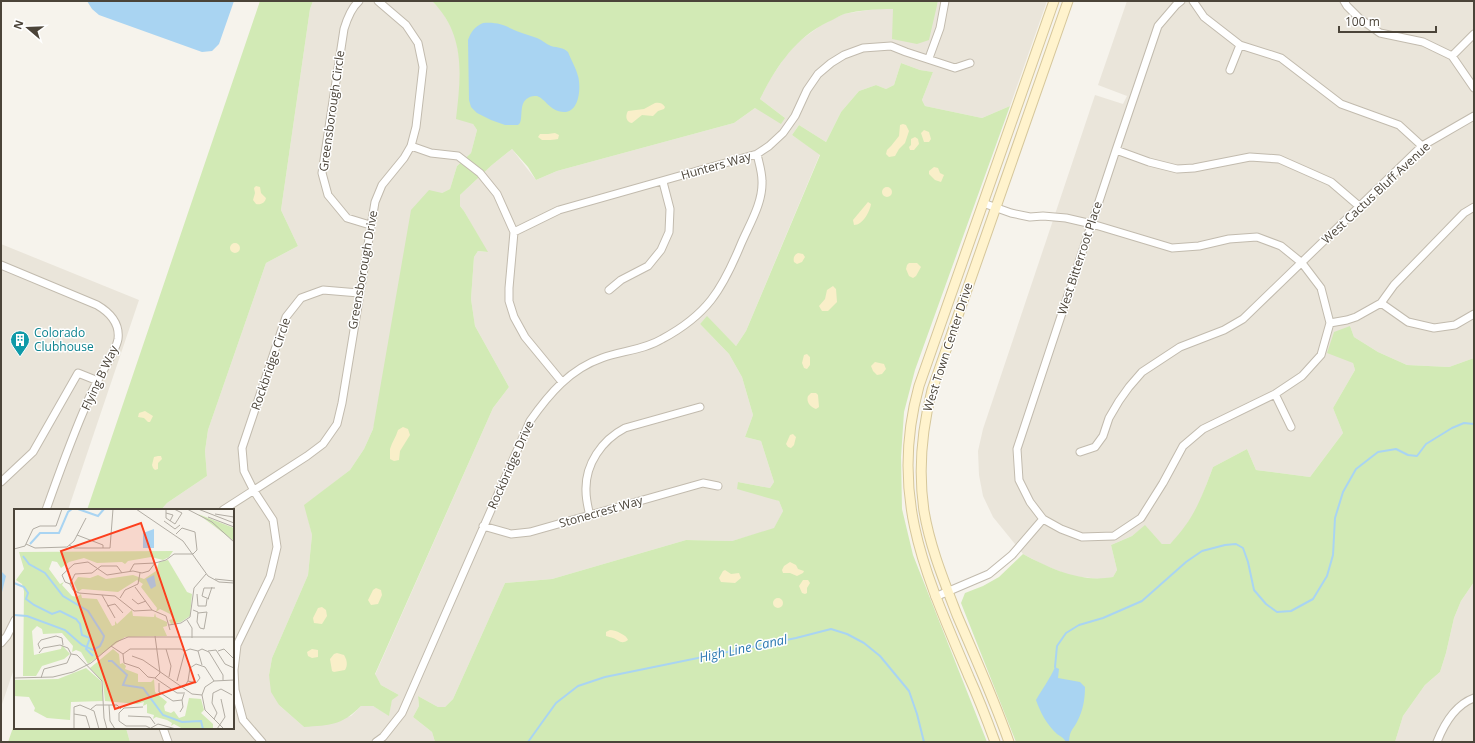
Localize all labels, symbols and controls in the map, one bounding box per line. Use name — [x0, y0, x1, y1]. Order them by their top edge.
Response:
north arrow — [8, 8, 48, 48]
scale bar — [1339, 8, 1436, 34]
text: 100 m — [1345, 13, 1380, 30]
text: N — [10, 18, 27, 31]
street label: Greensborough Circle — [315, 49, 348, 173]
street label: West Cactus Bluff Avenue — [1318, 138, 1434, 247]
street label: Hunters Way — [679, 147, 754, 184]
street label: West Bitterroot Place — [1053, 199, 1106, 317]
street label: Greensborough Drive — [344, 209, 381, 331]
street label: West Town Center Drive — [919, 280, 976, 413]
street label: Rockbridge Circle — [247, 315, 294, 412]
place label: Colorado Clubhouse — [34, 324, 94, 355]
building icon: Colorado Clubhouse — [9, 329, 31, 357]
street label: Flying B Way — [77, 342, 122, 413]
street label: Rockbridge Drive — [483, 418, 538, 512]
street label: Stonecrest Way — [557, 491, 646, 532]
inset map — [14, 509, 234, 729]
water label: High Line Canal — [697, 630, 789, 666]

